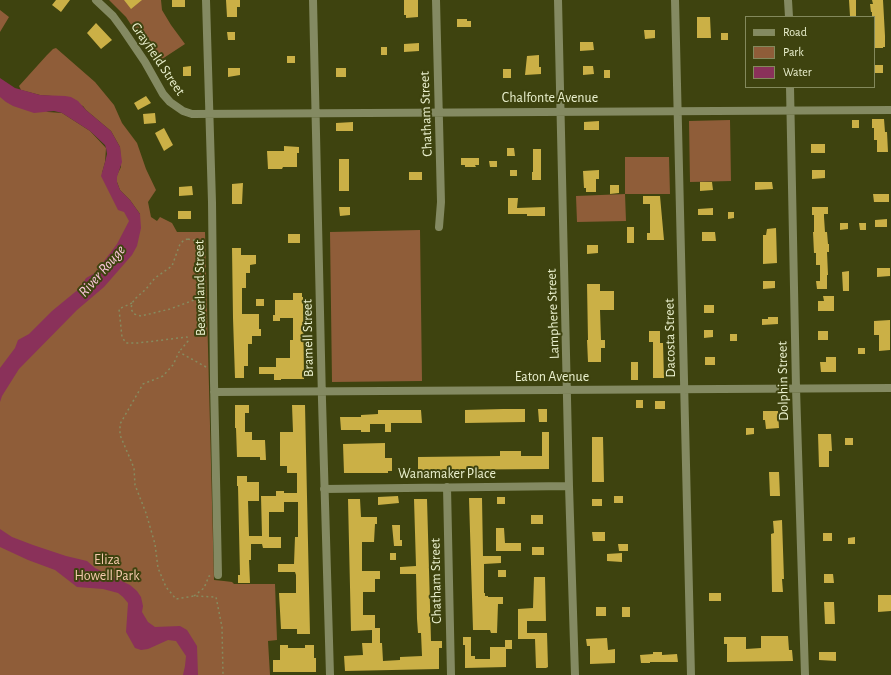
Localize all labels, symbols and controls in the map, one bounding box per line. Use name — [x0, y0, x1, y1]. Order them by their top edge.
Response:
legend — [745, 16, 875, 88]
street label: Grayfield Street — [127, 19, 189, 99]
text: Road — [783, 26, 807, 38]
text: Park — [783, 46, 804, 58]
text: Water — [783, 66, 812, 78]
street label: Chatham Street — [416, 71, 436, 157]
street label: Chalfonte Avenue — [502, 90, 598, 106]
street label: Beaverland Street — [191, 240, 209, 336]
water label: River Rouge — [75, 241, 129, 301]
street label: Lamphere Street — [543, 269, 563, 359]
street label: Dacosta Street — [661, 298, 679, 378]
street label: Bramell Street — [299, 299, 317, 377]
street label: Dolphin Street — [774, 341, 792, 421]
street label: Eaton Avenue — [515, 369, 589, 385]
street label: Wanamaker Place — [398, 466, 496, 482]
street label: Chatham Street — [427, 538, 445, 624]
park label: Eliza Howell Park — [74, 552, 140, 584]

